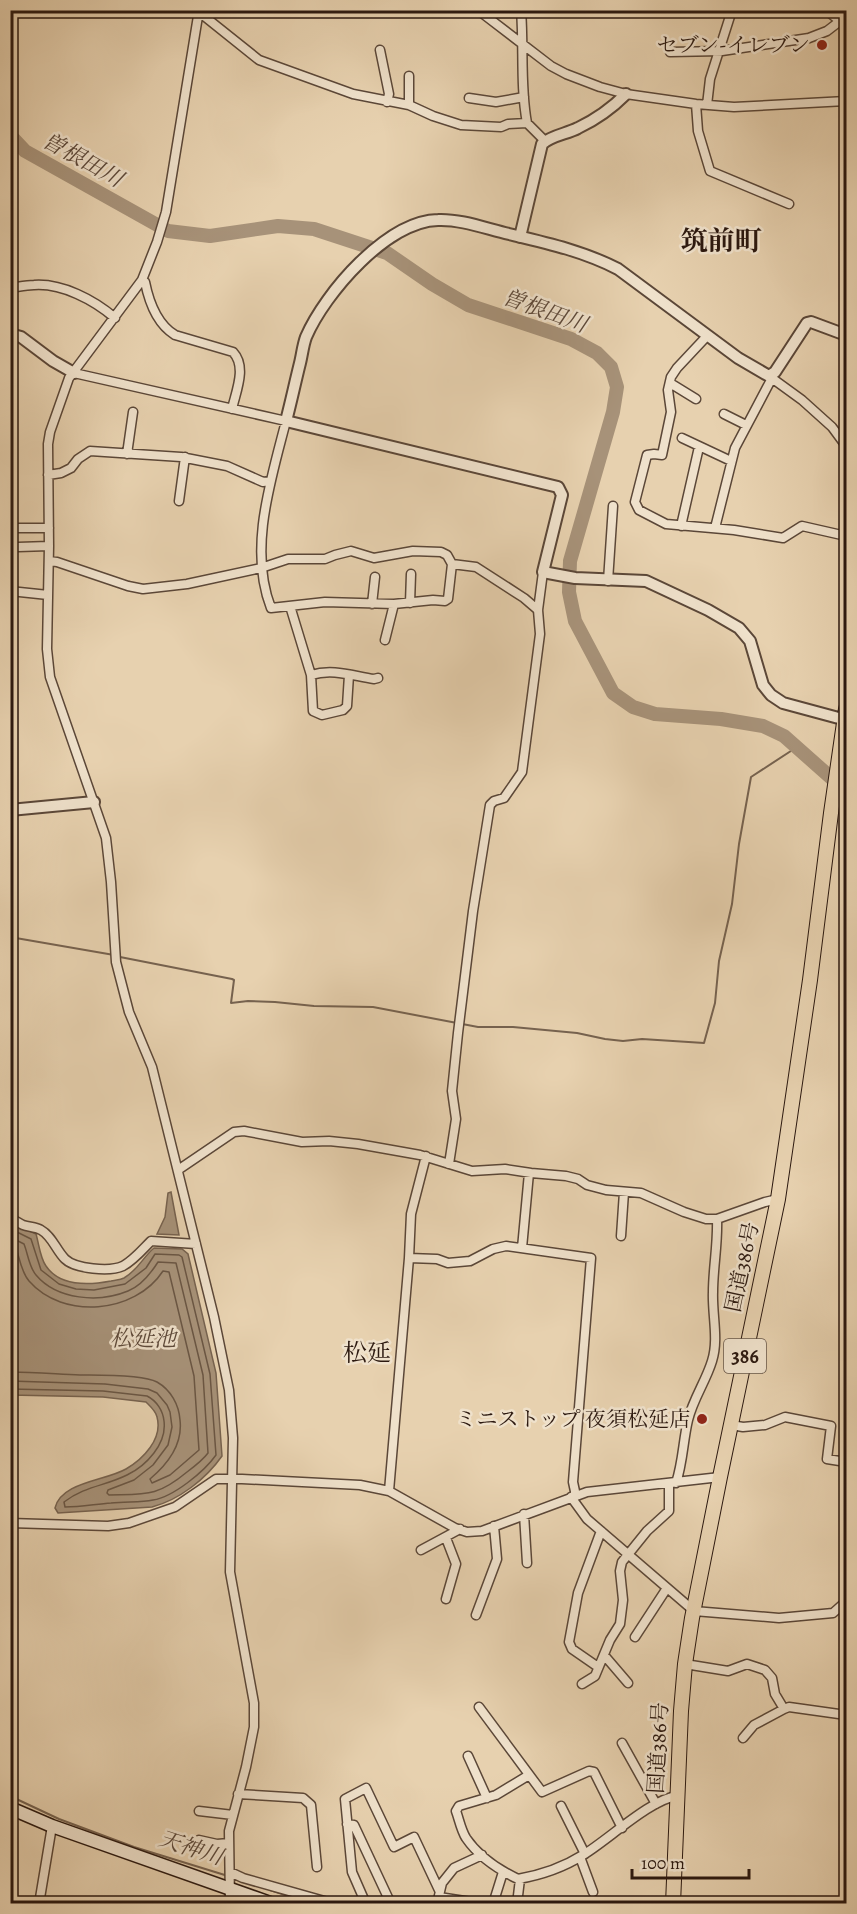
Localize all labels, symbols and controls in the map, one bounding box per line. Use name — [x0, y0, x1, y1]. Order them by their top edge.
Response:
place label: セブン-イレブン — [657, 31, 810, 59]
marker: セブン-イレブン — [815, 38, 829, 52]
water label: 曽根田川 — [37, 125, 130, 195]
district label: 筑前町 — [681, 223, 762, 259]
water label: 曽根田川 — [498, 282, 593, 341]
street label: 国道386号 — [719, 1219, 765, 1315]
water label: 松延池 — [110, 1324, 179, 1354]
district label: 松延 — [343, 1337, 391, 1369]
road number: 386 — [724, 1339, 766, 1373]
place label: ミニストップ 夜須松延店 — [455, 1405, 690, 1433]
marker: ミニストップ 夜須松延店 — [695, 1412, 709, 1426]
street label: 国道386号 — [642, 1702, 674, 1794]
water label: 天神川 — [155, 1823, 229, 1873]
scale bar — [632, 1842, 749, 1880]
text: 100 m — [641, 1851, 685, 1875]

